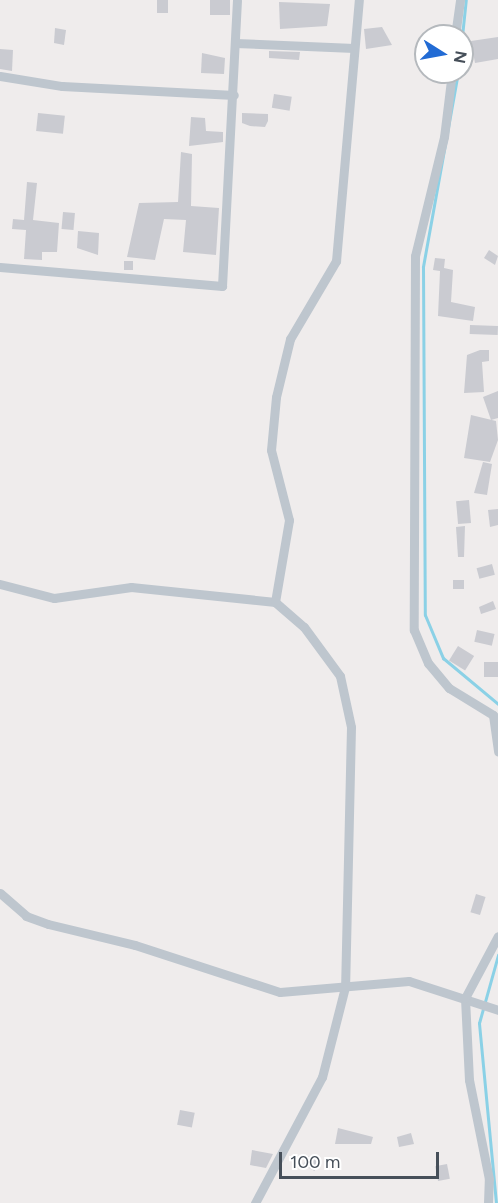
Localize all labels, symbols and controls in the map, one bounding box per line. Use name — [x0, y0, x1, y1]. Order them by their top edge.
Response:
north arrow — [414, 24, 474, 84]
text: N — [450, 49, 471, 65]
scale bar — [282, 1140, 442, 1178]
text: 100 m — [290, 1151, 340, 1173]

